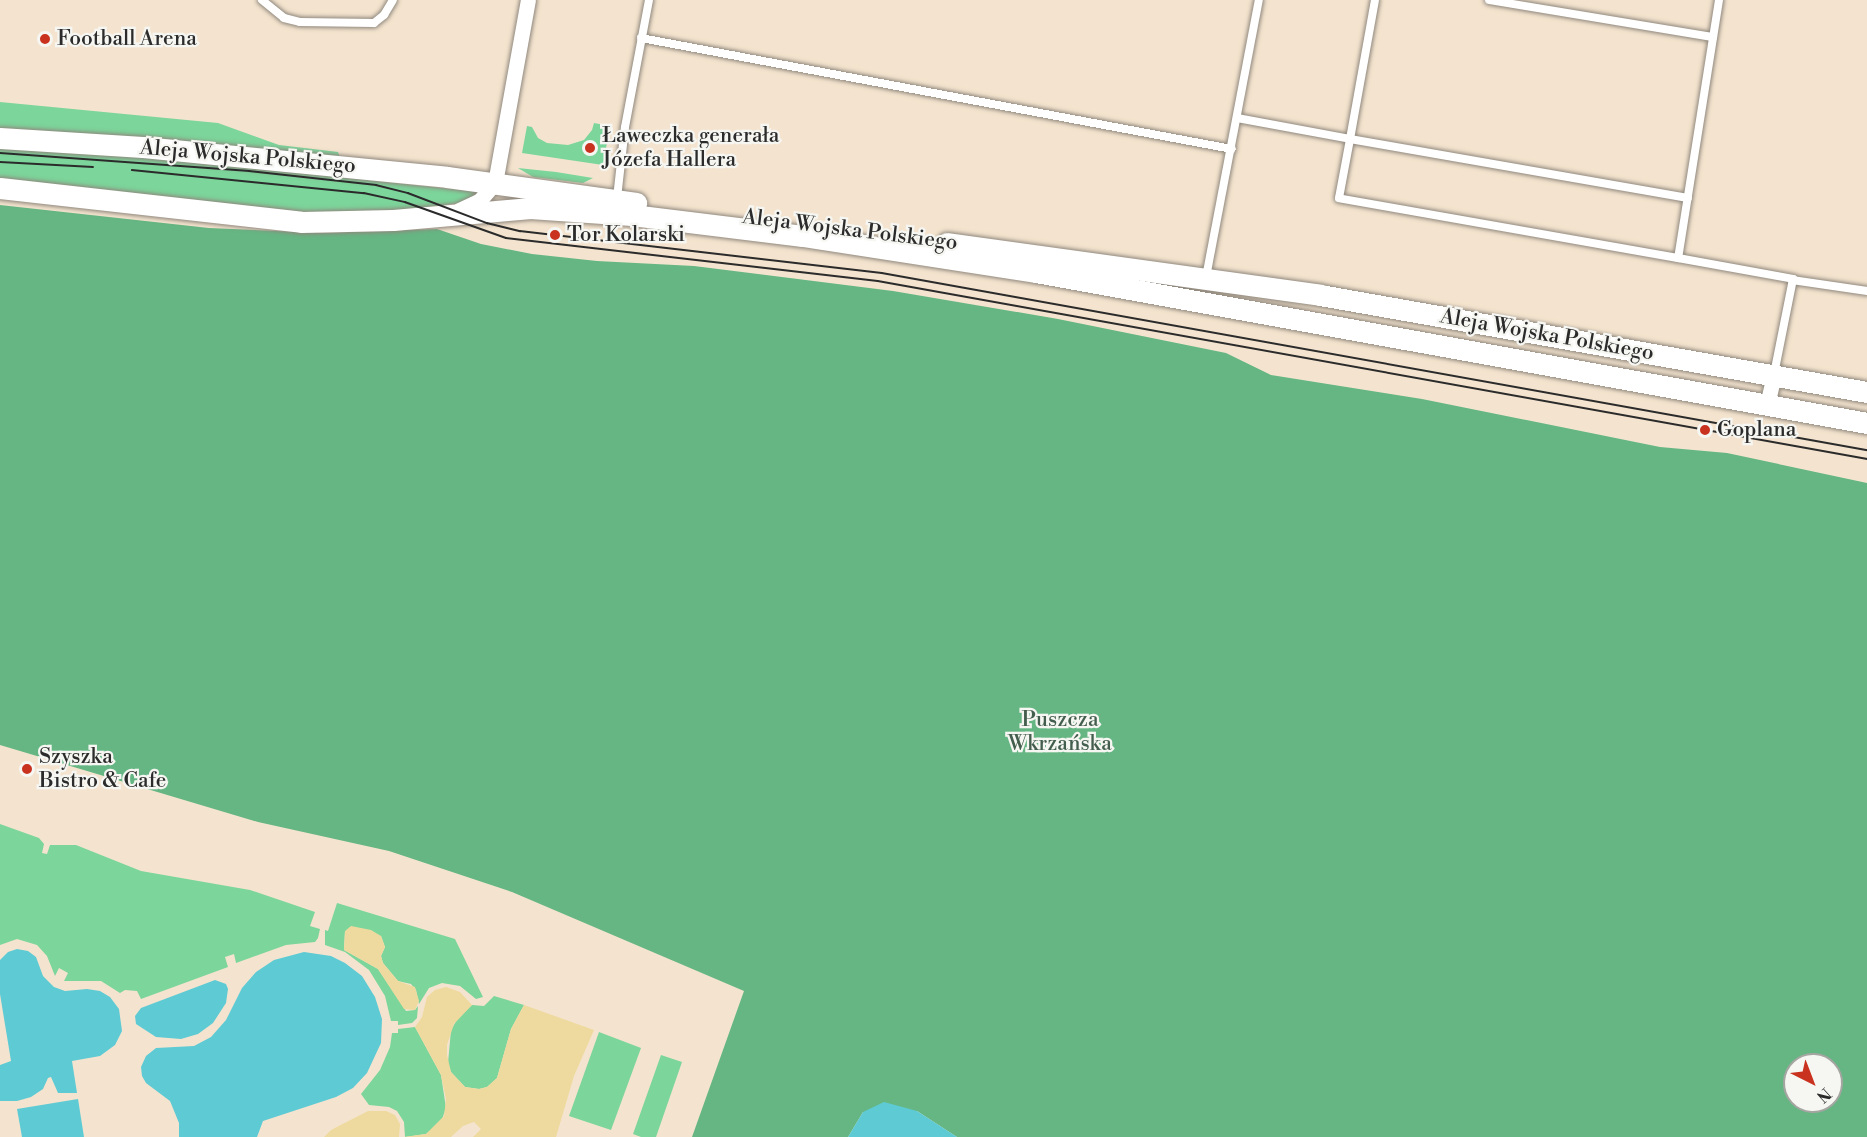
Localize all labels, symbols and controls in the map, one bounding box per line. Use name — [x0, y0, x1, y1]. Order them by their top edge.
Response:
place label: Football Arena — [57, 26, 197, 52]
marker: Football Arena — [38, 32, 52, 46]
place label: Ławeczka generała Józefa Hallera — [602, 123, 779, 173]
street label: Aleja Wojska Polskiego — [139, 135, 357, 179]
marker: Ławeczka generała Józefa Hallera — [583, 141, 597, 155]
street label: Aleja Wojska Polskiego — [741, 204, 959, 256]
place label: Tor Kolarski — [567, 222, 685, 248]
marker: Tor Kolarski — [548, 228, 562, 242]
street label: Aleja Wojska Polskiego — [1438, 304, 1656, 366]
place label: Goplana — [1717, 417, 1796, 443]
marker: Goplana — [1698, 423, 1712, 437]
park label: Puszcza Wkrzańska — [1008, 707, 1112, 757]
place label: Szyszka Bistro & Cafe — [39, 744, 166, 794]
marker: Szyszka Bistro & Cafe — [20, 762, 34, 776]
north arrow — [1783, 1053, 1843, 1113]
text: N — [1812, 1083, 1835, 1107]

